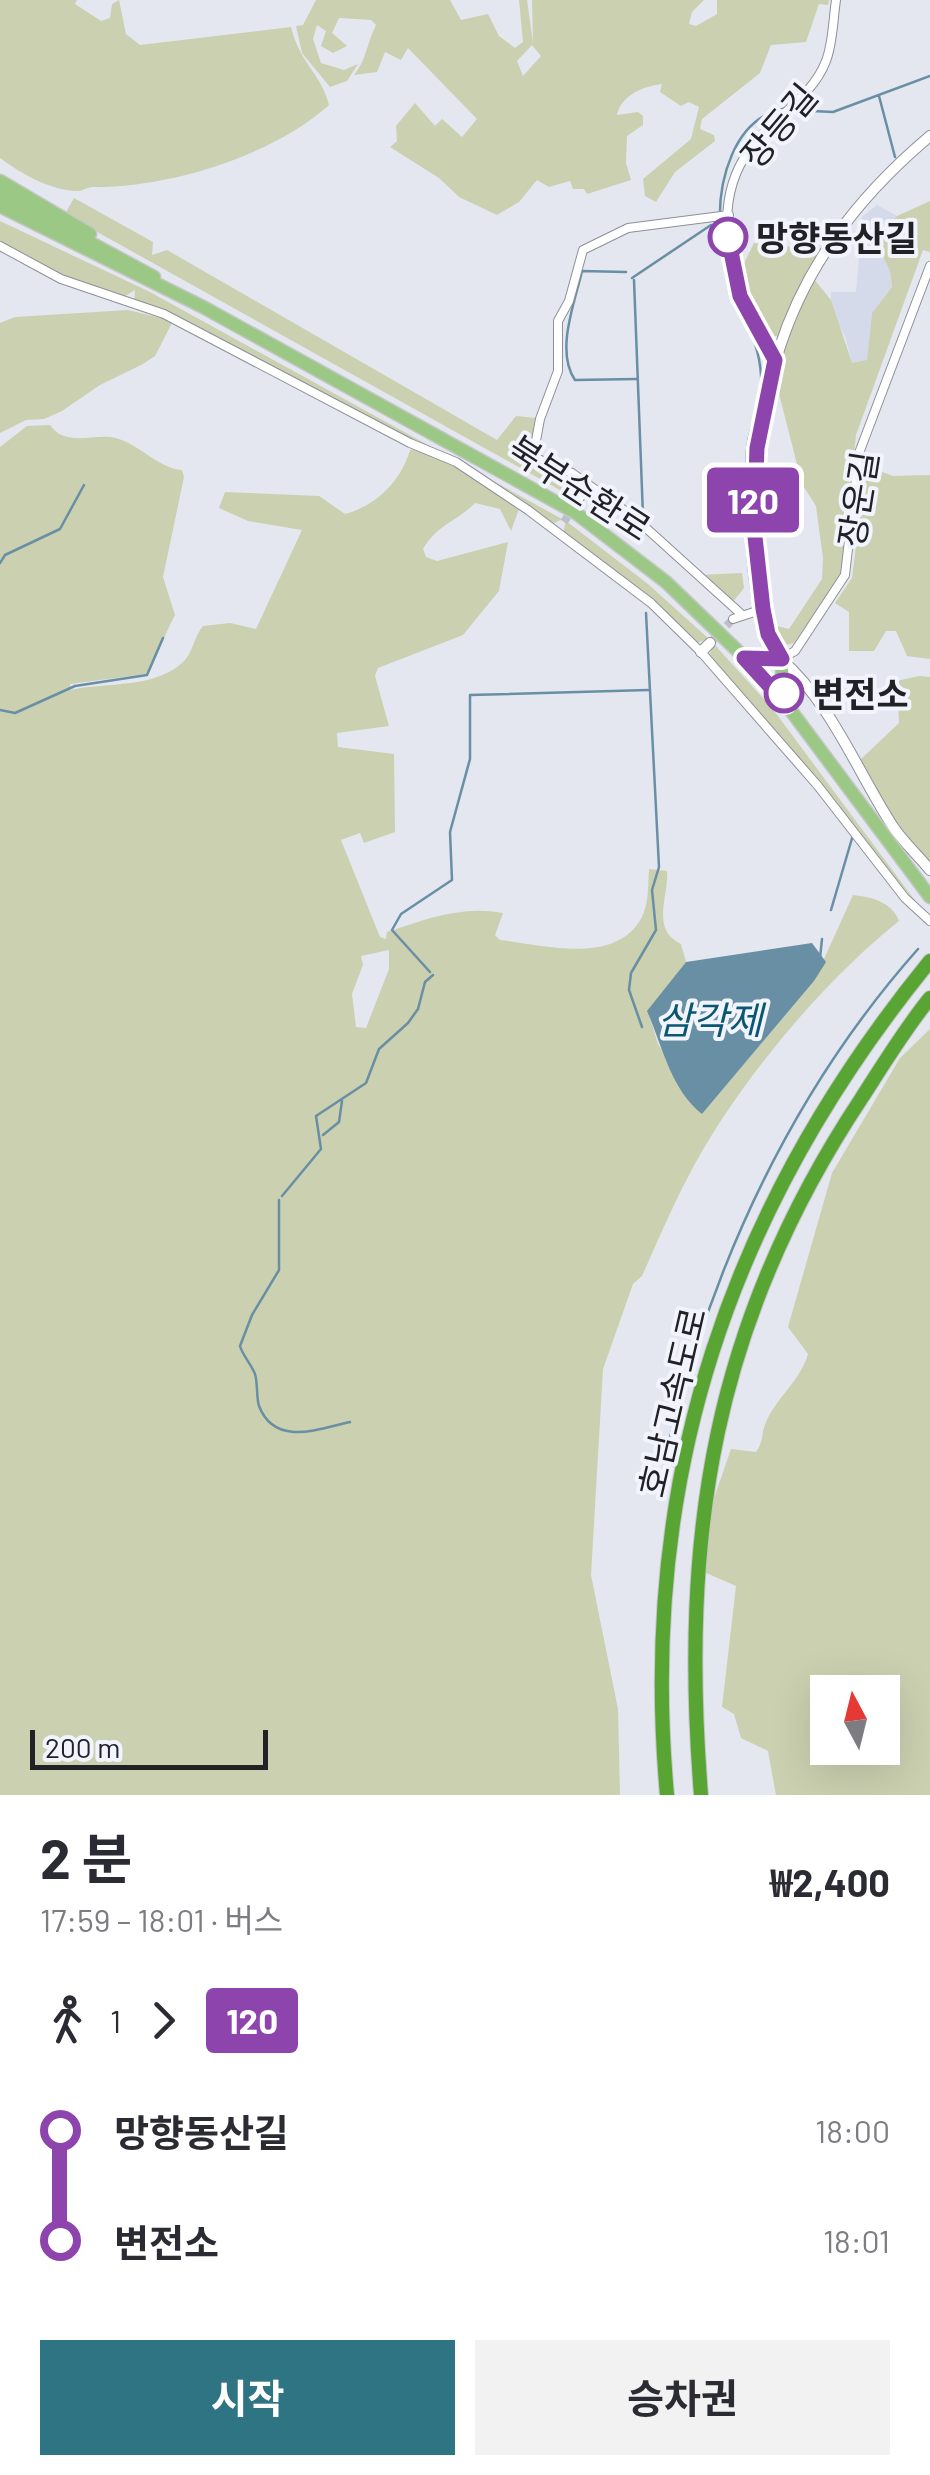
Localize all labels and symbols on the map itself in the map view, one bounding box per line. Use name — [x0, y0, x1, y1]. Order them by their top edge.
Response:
street label: 장등길 — [731, 74, 825, 176]
place label: 망향동산길 — [756, 216, 917, 258]
marker: 망향동산길 — [709, 218, 747, 256]
street label: 북부순환로 — [501, 426, 659, 548]
street label: 장운길 — [829, 448, 885, 550]
line badge: 120 — [696, 468, 810, 532]
place label: 변전소 — [812, 672, 909, 714]
marker: 변전소 — [765, 674, 803, 712]
water label: 삼각제 — [658, 996, 766, 1042]
street label: 호남고속도로 — [629, 1303, 713, 1501]
north arrow — [810, 1675, 900, 1765]
scale bar — [30, 1725, 268, 1770]

